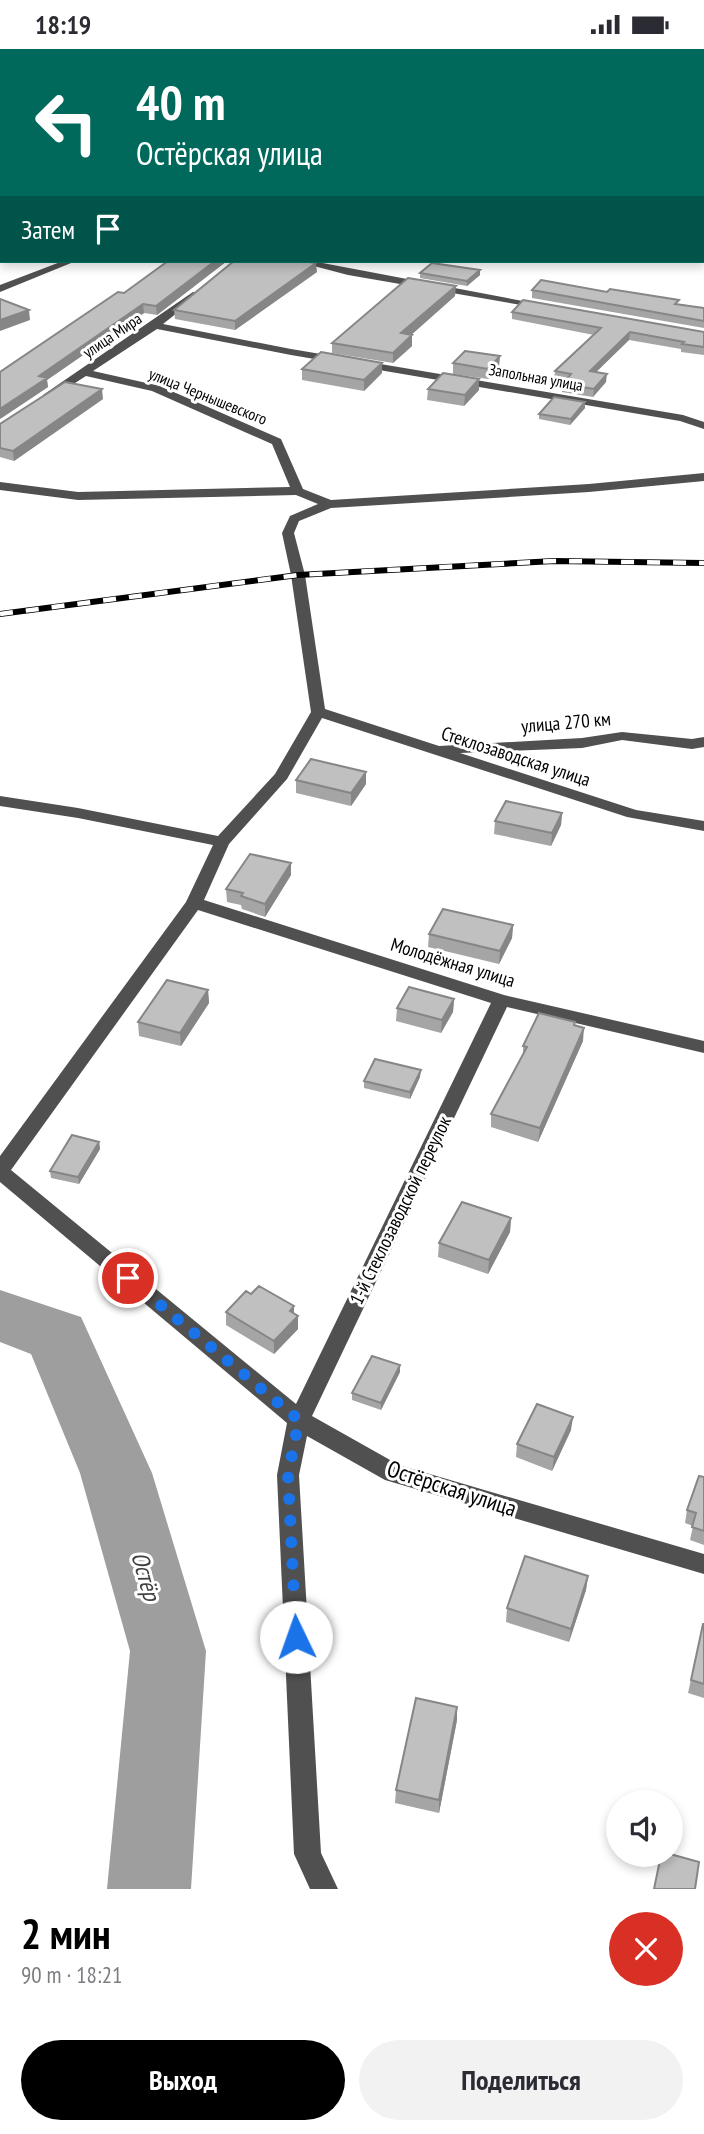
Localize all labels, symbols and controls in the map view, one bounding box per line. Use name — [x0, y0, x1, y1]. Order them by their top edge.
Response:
text: 18:19 — [35, 8, 91, 41]
text: 40 m — [136, 70, 225, 134]
icon: left — [21, 77, 112, 168]
text: Остёрская улица — [136, 132, 323, 174]
icon: arrive — [89, 210, 127, 248]
text: Затем — [21, 213, 75, 246]
street label: улица Мира — [79, 308, 145, 362]
street label: Запольная улица — [487, 359, 585, 395]
street label: улица Чернышевского — [146, 363, 270, 429]
street label: улица 270 км — [520, 706, 612, 738]
street label: Стеклозаводская улица — [438, 721, 594, 791]
street label: Молодёжная улица — [388, 932, 518, 992]
street label: 1-й Стеклозаводской переулок — [344, 1111, 456, 1308]
pin — [98, 1248, 158, 1308]
icon: arrive — [109, 1259, 147, 1297]
street label: Остёрская улица — [384, 1453, 520, 1523]
water label: Остёр — [124, 1548, 168, 1605]
position arrow — [259, 1600, 333, 1674]
map controls — [606, 1790, 683, 1867]
button: sound — [606, 1790, 683, 1867]
text: 2 мин — [21, 1906, 111, 1961]
button: close — [609, 1912, 683, 1986]
text: 90 m · 18:21 — [21, 1960, 122, 1989]
button: Выход — [21, 2040, 345, 2120]
button: Поделиться — [359, 2040, 683, 2120]

